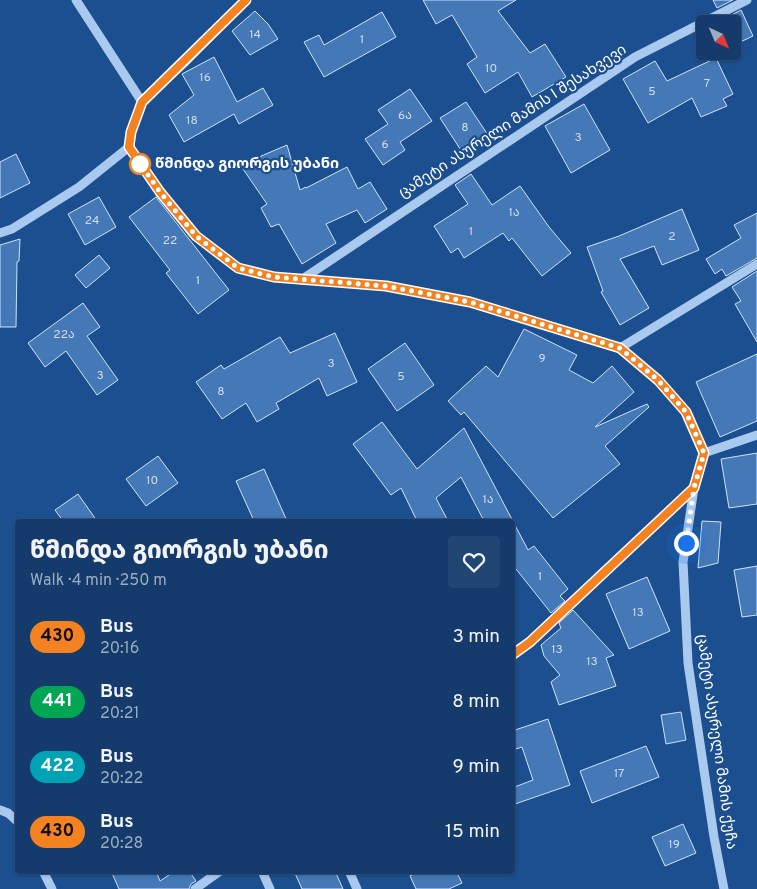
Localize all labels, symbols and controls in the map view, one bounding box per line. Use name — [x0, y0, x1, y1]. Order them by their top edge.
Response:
north arrow — [696, 15, 741, 60]
map controls — [696, 15, 741, 60]
house number: 14 — [249, 27, 261, 43]
house number: 1 — [360, 32, 364, 48]
street label: ცამეტი ასურელი მამის I შესახვევი — [395, 41, 631, 203]
house number: 10 — [485, 61, 497, 77]
house number: 16 — [199, 70, 211, 86]
house number: 7 — [704, 76, 710, 92]
house number: 5 — [648, 84, 656, 100]
house number: 6ა — [398, 108, 412, 124]
house number: 18 — [186, 113, 198, 129]
house number: 8 — [461, 120, 469, 136]
house number: 3 — [574, 130, 582, 146]
house number: 6 — [381, 137, 389, 153]
marker: წმინდა გიორგის უბანი — [129, 153, 151, 175]
place label: წმინდა გიორგის უბანი — [155, 155, 339, 174]
house number: 1ა — [508, 205, 520, 221]
house number: 24 — [85, 213, 99, 229]
house number: 1 — [469, 224, 473, 240]
house number: 2 — [668, 229, 676, 245]
house number: 22 — [163, 233, 177, 249]
house number: 1 — [196, 273, 200, 289]
house number: 22ა — [53, 327, 75, 343]
house number: 9 — [538, 351, 546, 367]
house number: 3 — [327, 356, 335, 372]
house number: 3 — [96, 368, 104, 384]
house number: 5 — [397, 369, 405, 385]
house number: 8 — [217, 384, 225, 400]
house number: 10 — [146, 473, 158, 489]
house number: 1ა — [482, 492, 494, 508]
your location — [674, 531, 699, 556]
button: heart — [448, 536, 500, 588]
text: წმინდა გიორგის უბანი — [30, 537, 328, 567]
house number: 1 — [538, 569, 542, 585]
text: Walk · 4 min · 250 m — [30, 571, 167, 591]
house number: 13 — [632, 605, 644, 621]
text: Bus — [100, 615, 134, 639]
text: 430 — [41, 625, 74, 648]
text: 3 min — [452, 625, 500, 649]
street label: ცამეტი ასურელი მამის ქუჩა — [691, 633, 741, 851]
text: 20:16 — [100, 639, 139, 659]
house number: 13 — [551, 642, 563, 658]
house number: 13 — [586, 654, 598, 670]
text: Bus — [100, 680, 134, 704]
text: 441 — [42, 690, 73, 713]
text: 8 min — [452, 690, 500, 714]
text: 20:21 — [100, 704, 139, 724]
text: Bus — [100, 745, 134, 769]
text: 422 — [41, 755, 74, 778]
text: 9 min — [453, 755, 500, 779]
house number: 17 — [614, 766, 624, 782]
text: 20:22 — [100, 769, 143, 789]
text: Bus — [100, 810, 134, 834]
text: 430 — [41, 820, 74, 843]
text: 15 min — [445, 820, 500, 844]
text: 20:28 — [100, 834, 143, 854]
house number: 19 — [668, 837, 680, 853]

